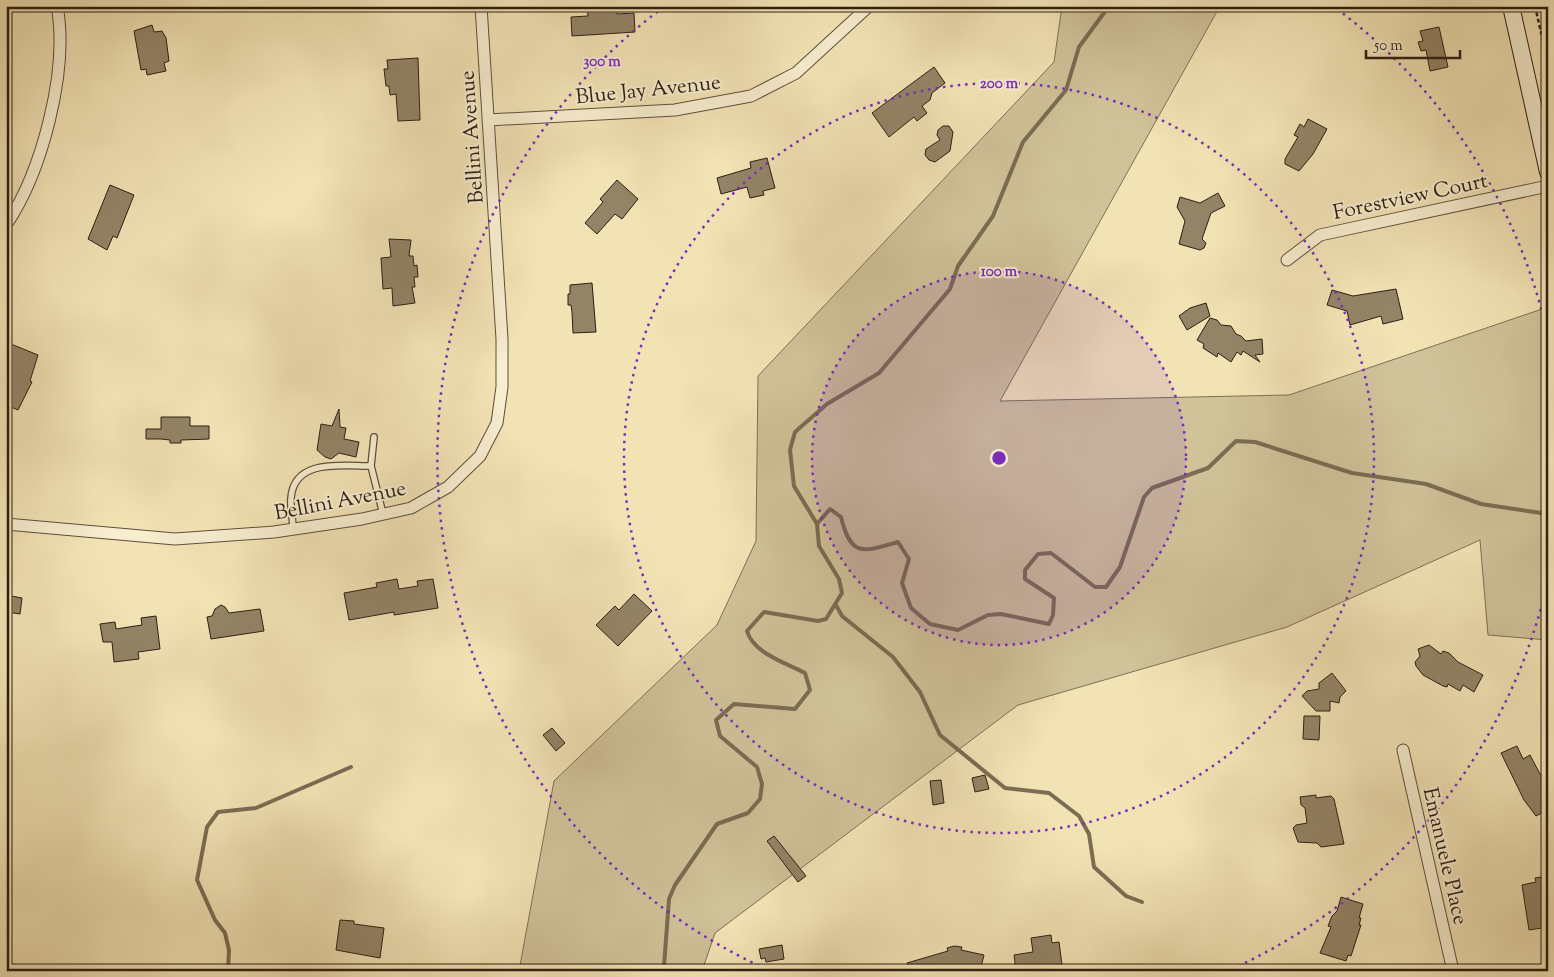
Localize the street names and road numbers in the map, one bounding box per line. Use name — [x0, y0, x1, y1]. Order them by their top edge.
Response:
street label: Blue Jay Avenue — [574, 68, 722, 114]
street label: Bellini Avenue — [453, 69, 493, 205]
street label: Forestview Court — [1330, 167, 1491, 229]
street label: Bellini Avenue — [272, 474, 409, 529]
street label: Emanuele Place — [1414, 785, 1474, 928]

